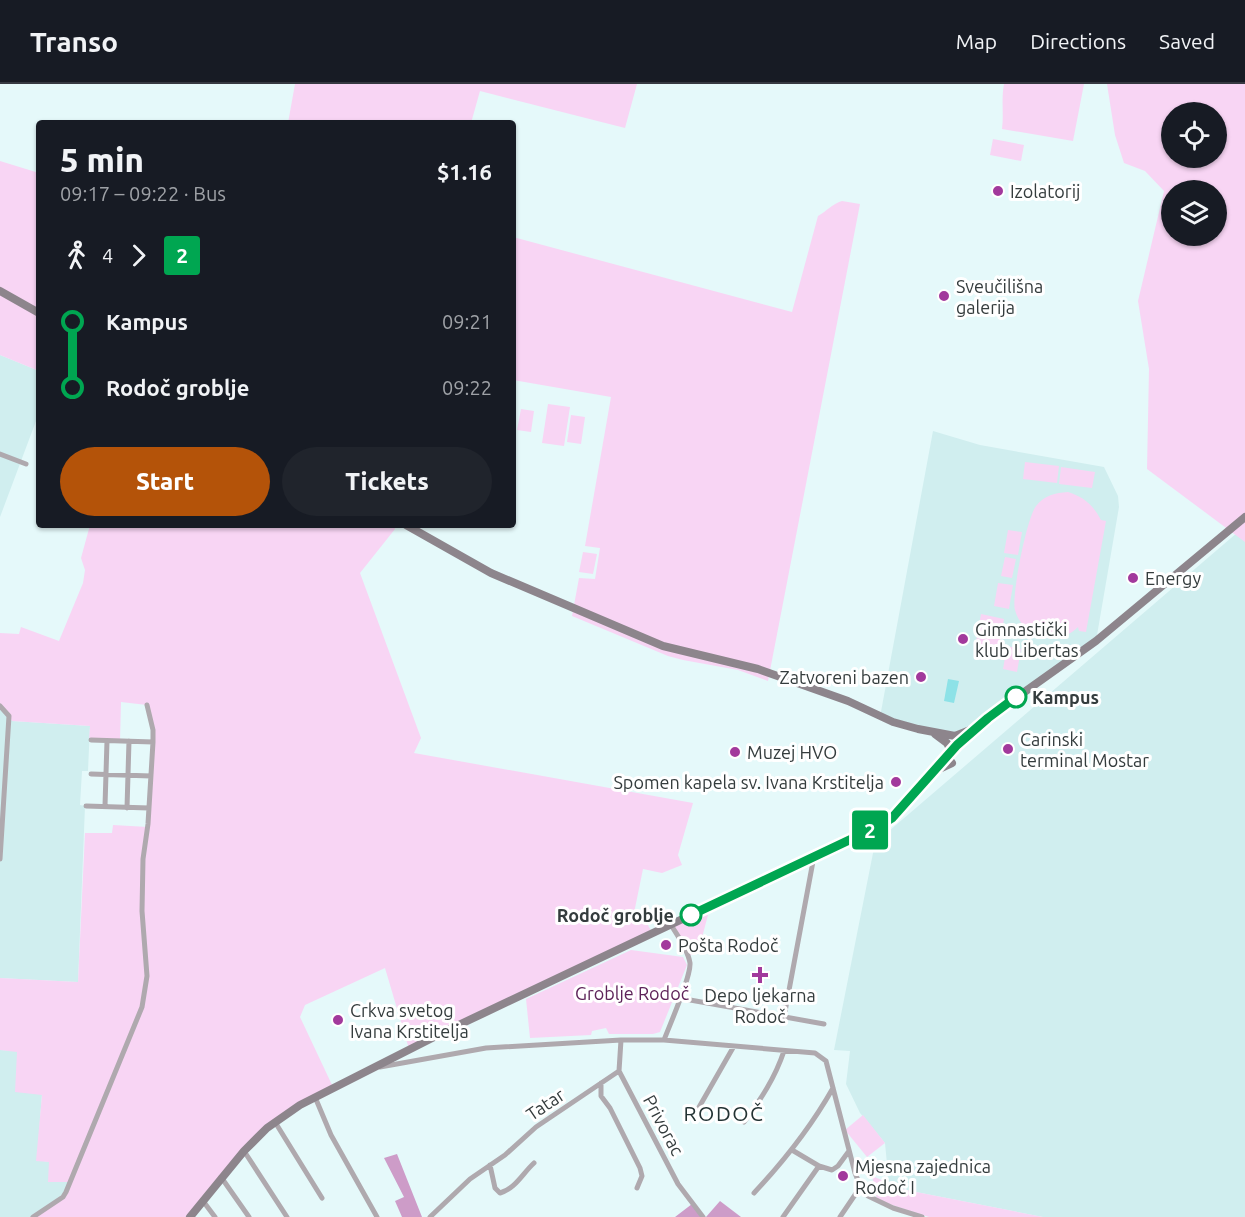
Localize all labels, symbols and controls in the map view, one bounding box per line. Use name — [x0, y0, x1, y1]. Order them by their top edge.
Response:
text: Transo — [30, 26, 118, 57]
text: Map — [956, 29, 997, 53]
text: Directions — [1030, 29, 1126, 53]
text: Saved — [1159, 29, 1215, 53]
map controls — [1161, 102, 1227, 246]
button: locate — [1161, 102, 1227, 168]
text: 5 min — [60, 141, 144, 178]
text: $1.16 — [437, 159, 492, 184]
button: layers — [1161, 180, 1227, 246]
place label: Izolatorij — [1010, 181, 1080, 201]
text: 09:17 – 09:22 · Bus — [60, 182, 226, 205]
marker: Izolatorij — [991, 184, 1005, 198]
icon: walk — [60, 239, 93, 272]
icon: forward — [122, 239, 155, 272]
text: 2 — [176, 243, 188, 267]
text: 4 — [102, 244, 113, 267]
place label: Sveučilišna galerija — [956, 276, 1043, 317]
marker: Sveučilišna galerija — [937, 289, 951, 303]
text: Kampus — [106, 309, 188, 334]
text: 09:21 — [442, 310, 492, 333]
text: Rodoč groblje — [106, 375, 249, 400]
text: 09:22 — [442, 376, 492, 399]
button: Start — [60, 447, 270, 516]
button: Tickets — [282, 447, 492, 516]
place label: Energy — [1145, 568, 1201, 588]
marker: Energy — [1126, 571, 1140, 585]
place label: Gimnastički klub Libertas — [975, 619, 1079, 660]
marker: Gimnastički klub Libertas — [956, 632, 970, 646]
place label: Zatvoreni bazen — [780, 667, 909, 687]
marker: Zatvoreni bazen — [914, 670, 928, 684]
marker: Kampus — [1005, 686, 1027, 708]
place label: Kampus — [1032, 687, 1099, 707]
place label: Carinski terminal Mostar — [1020, 729, 1149, 770]
place label: Muzej HVO — [747, 742, 837, 762]
marker: Carinski terminal Mostar — [1001, 742, 1015, 756]
marker: Muzej HVO — [728, 745, 742, 759]
place label: Spomen kapela sv. Ivana Krstitelja — [613, 772, 884, 792]
marker: Spomen kapela sv. Ivana Krstitelja — [889, 775, 903, 789]
line badge: 2 — [850, 810, 890, 850]
text: 2 — [864, 818, 876, 842]
marker: Rodoč groblje — [680, 904, 702, 926]
place label: Rodoč groblje — [557, 905, 674, 925]
place label: Pošta Rodoč — [678, 935, 778, 955]
marker: Pošta Rodoč — [659, 938, 673, 952]
marker: Depo ljekarna Rodoč — [753, 968, 767, 982]
park label: Groblje Rodoč — [575, 983, 689, 1003]
place label: Depo ljekarna Rodoč — [704, 985, 816, 1026]
place label: Crkva svetog Ivana Krstitelja — [350, 1000, 469, 1041]
marker: Crkva svetog Ivana Krstitelja — [331, 1013, 345, 1027]
street label: Tatar — [522, 1084, 568, 1124]
street label: Privorac — [640, 1091, 688, 1159]
district label: RODOČ — [684, 1101, 764, 1125]
place label: Mjesna zajednica Rodoč I — [855, 1156, 991, 1197]
marker: Mjesna zajednica Rodoč I — [836, 1169, 850, 1183]

